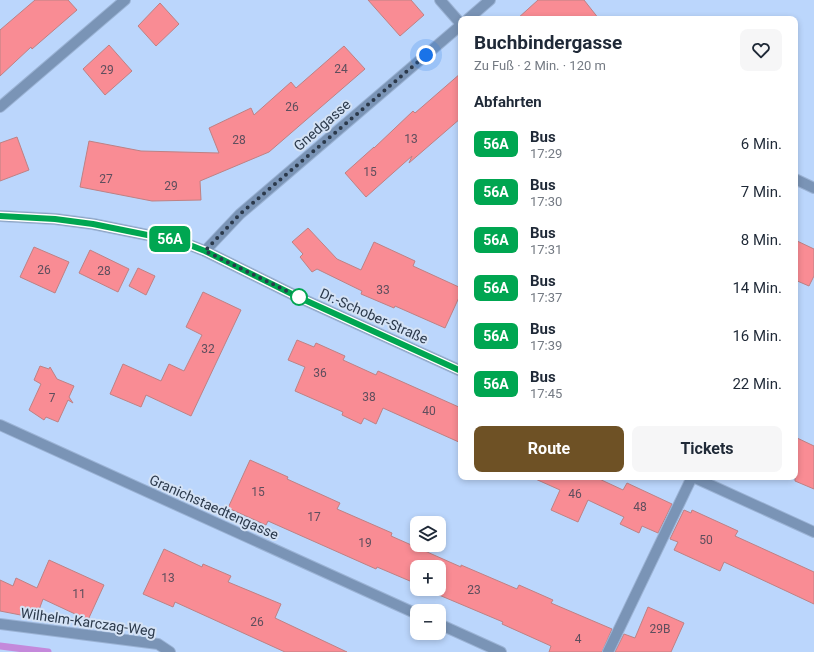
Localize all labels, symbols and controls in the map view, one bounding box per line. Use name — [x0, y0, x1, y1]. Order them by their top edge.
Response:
button: heart — [740, 29, 782, 71]
text: Buchbindergasse — [474, 31, 622, 54]
your location — [416, 45, 436, 65]
text: Zu Fuß · 2 Min. · 120 m — [474, 58, 606, 73]
house number: 24 — [334, 62, 348, 76]
house number: 29 — [100, 63, 114, 77]
text: Abfahrten — [474, 93, 542, 111]
street label: Gnedgasse — [290, 96, 354, 154]
house number: 26 — [285, 100, 299, 114]
text: Bus — [530, 128, 556, 146]
house number: 13 — [404, 132, 418, 146]
house number: 28 — [232, 133, 246, 147]
text: 6 Min. — [741, 135, 782, 153]
text: 56A — [483, 136, 509, 152]
text: 17:29 — [530, 146, 562, 161]
house number: 15 — [363, 165, 377, 179]
house number: 27 — [99, 172, 113, 186]
text: Bus — [530, 176, 556, 194]
house number: 29 — [164, 179, 178, 193]
text: 7 Min. — [741, 183, 782, 201]
text: 56A — [483, 184, 509, 200]
text: 17:30 — [530, 194, 562, 209]
text: Bus — [530, 224, 556, 242]
line badge: 56A — [147, 226, 193, 252]
text: 56A — [157, 231, 183, 247]
text: 8 Min. — [741, 231, 782, 249]
text: 56A — [483, 232, 509, 248]
text: 17:31 — [530, 242, 562, 257]
house number: 26 — [37, 263, 51, 277]
house number: 28 — [97, 264, 111, 278]
text: Bus — [530, 272, 556, 290]
text: 14 Min. — [732, 279, 782, 297]
text: 56A — [483, 280, 509, 296]
house number: 33 — [376, 283, 390, 297]
street label: Dr.-Schober-Straße — [317, 285, 431, 347]
unlabelled marker — [290, 288, 308, 306]
text: 17:37 — [530, 290, 562, 305]
text: Bus — [530, 320, 556, 338]
text: 16 Min. — [732, 327, 782, 345]
text: 56A — [483, 328, 509, 344]
text: 17:39 — [530, 338, 562, 353]
house number: 32 — [201, 342, 215, 356]
house number: 36 — [313, 366, 327, 380]
text: Bus — [530, 368, 556, 386]
text: 22 Min. — [732, 375, 782, 393]
text: 56A — [483, 376, 509, 392]
text: 17:45 — [530, 386, 562, 401]
house number: 38 — [362, 390, 376, 404]
house number: 7 — [49, 391, 56, 405]
house number: 40 — [422, 404, 436, 418]
button: Route — [474, 426, 624, 472]
button: Tickets — [632, 426, 782, 472]
street label: Granichstaedtengasse — [147, 471, 281, 543]
house number: 15 — [251, 485, 265, 499]
house number: 46 — [568, 487, 582, 501]
house number: 48 — [633, 500, 647, 514]
house number: 17 — [307, 510, 321, 524]
map controls — [410, 516, 446, 640]
button: layers — [410, 516, 446, 552]
house number: 50 — [699, 533, 713, 547]
house number: 19 — [358, 536, 372, 550]
button: + — [410, 560, 446, 596]
house number: 13 — [161, 571, 175, 585]
house number: 23 — [467, 583, 481, 597]
house number: 11 — [72, 587, 86, 601]
button: − — [410, 604, 446, 640]
street label: Wilhelm-Karczag-Weg — [20, 605, 156, 639]
house number: 26 — [250, 615, 264, 629]
house number: 29B — [650, 622, 670, 636]
house number: 4 — [575, 632, 582, 646]

